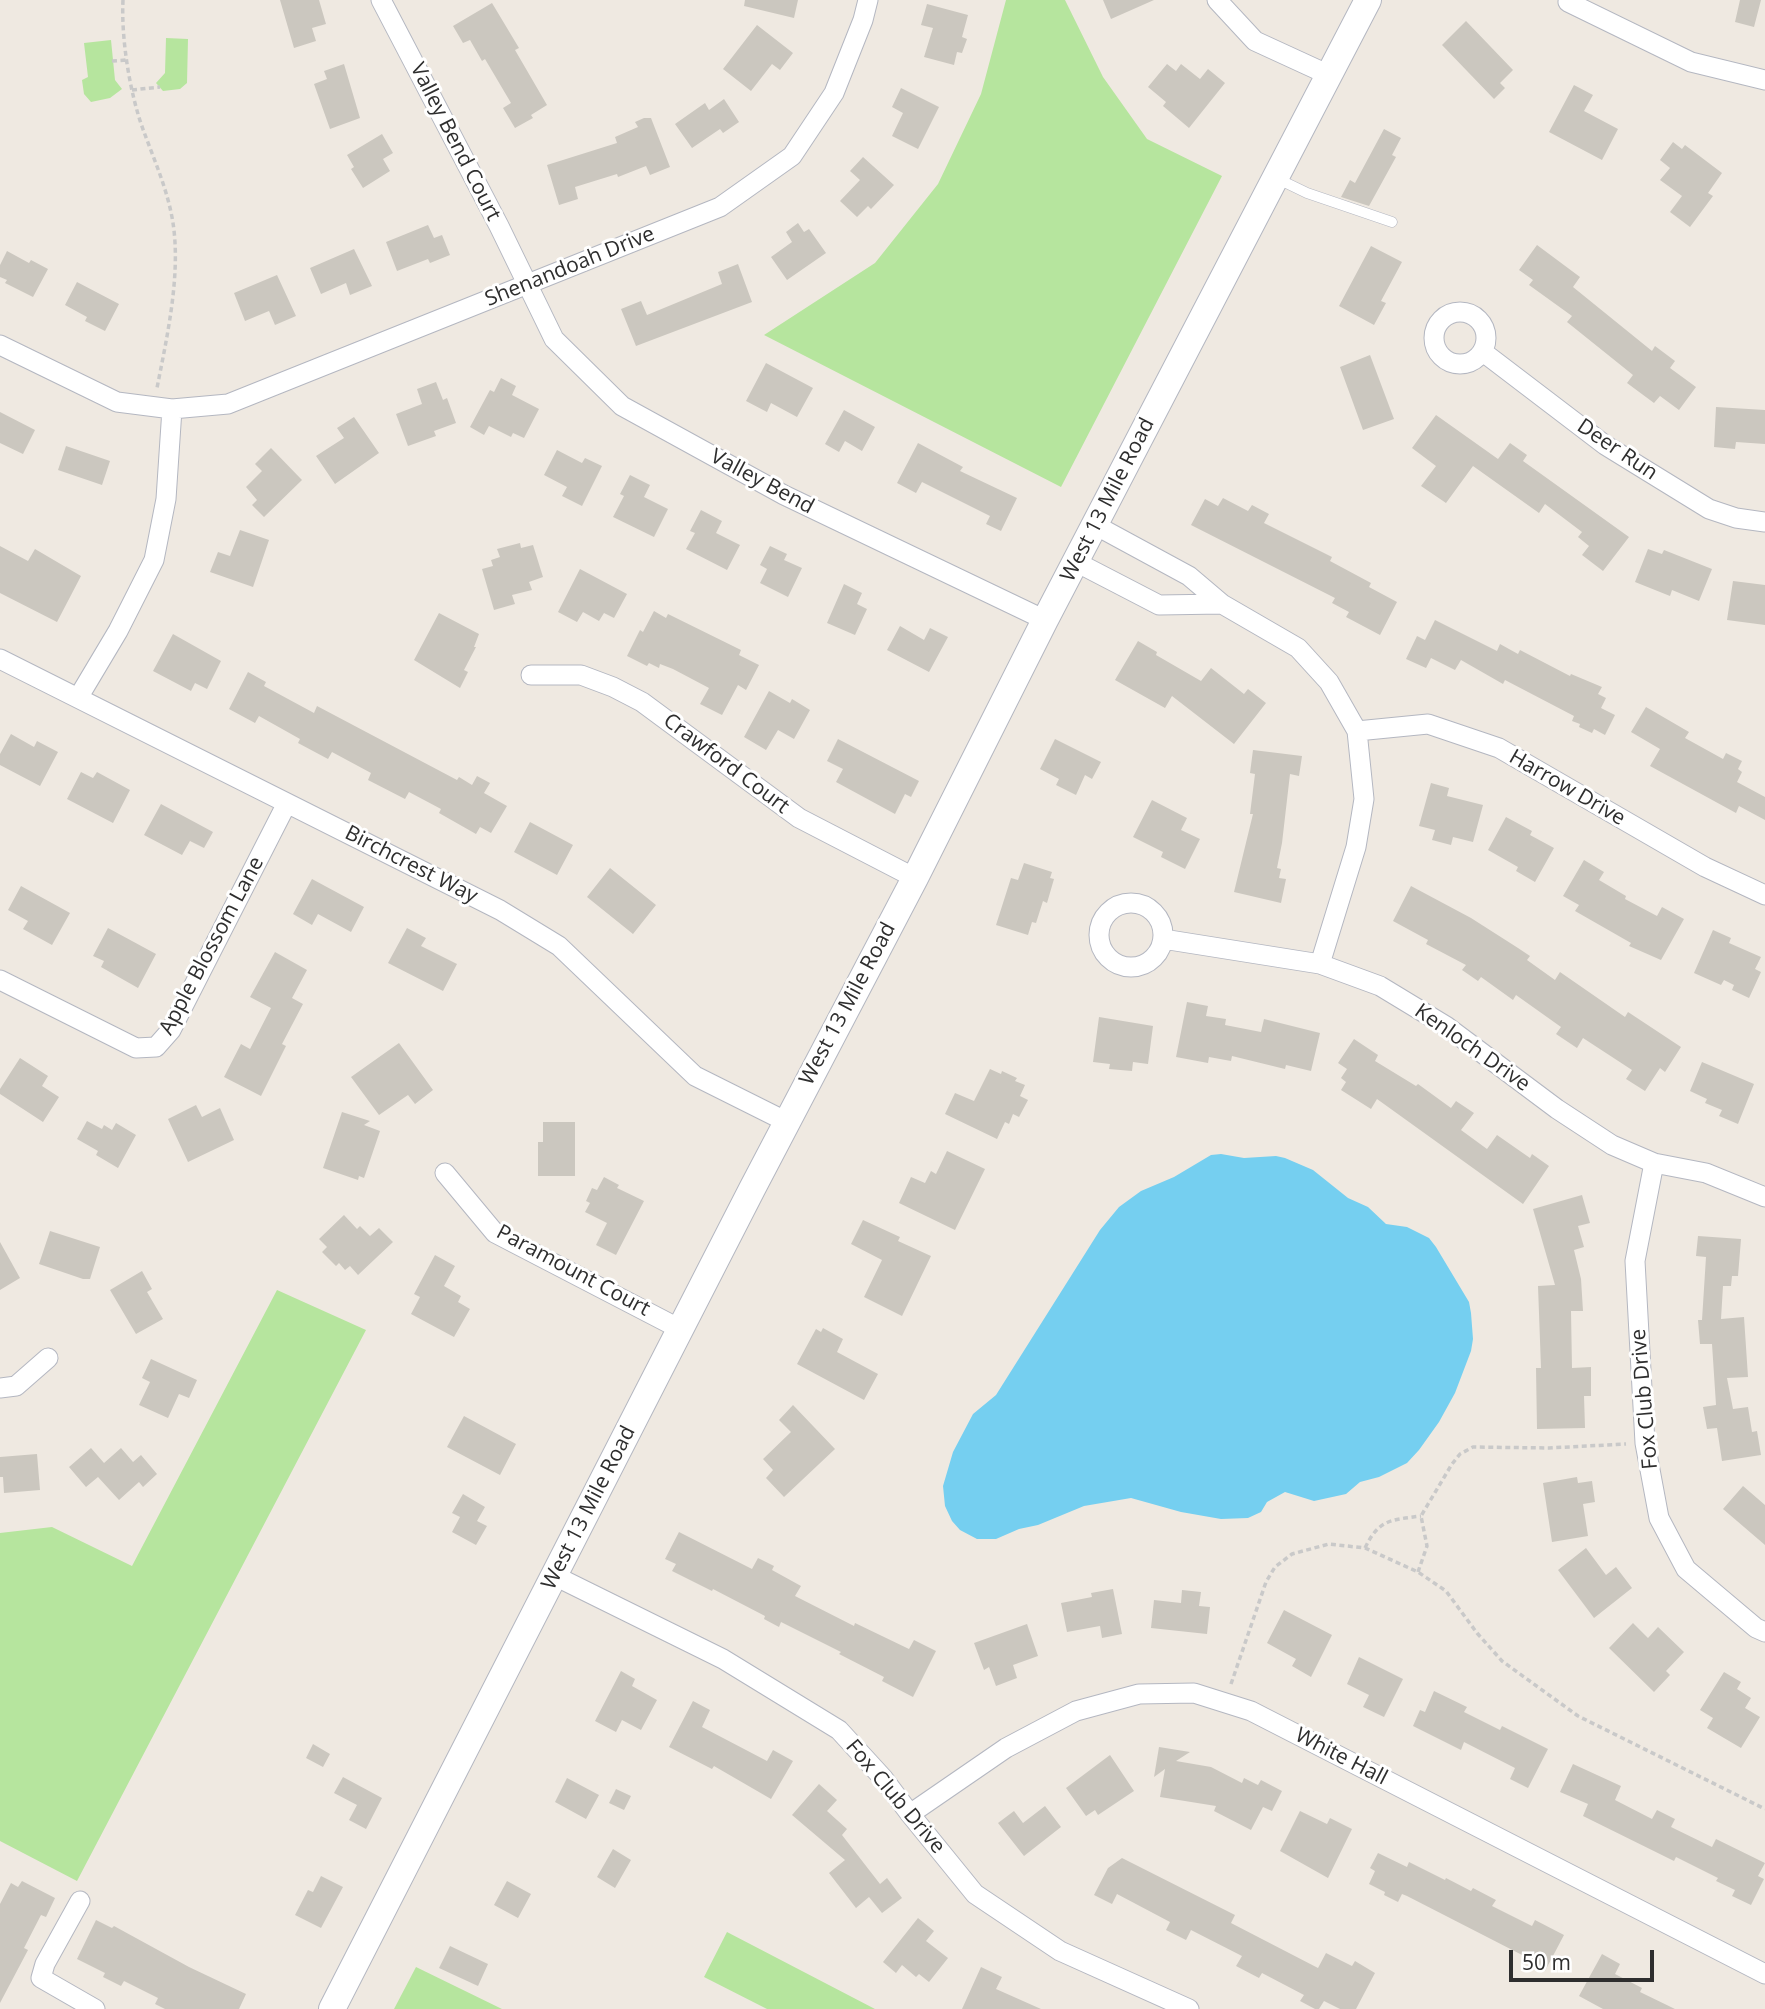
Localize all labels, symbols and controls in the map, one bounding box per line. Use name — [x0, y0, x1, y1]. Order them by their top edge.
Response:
street label: Valley Bend Court — [404, 59, 506, 225]
street label: Shenandoah Drive — [482, 222, 658, 312]
street label: West 13 Mile Road — [1056, 414, 1160, 586]
street label: Deer Run — [1572, 414, 1662, 486]
street label: Valley Bend — [706, 444, 818, 520]
street label: Crawford Court — [658, 708, 794, 820]
street label: Harrow Drive — [1504, 745, 1630, 831]
street label: Birchcrest Way — [341, 821, 481, 909]
street label: Apple Blossom Lane — [154, 853, 270, 1039]
street label: West 13 Mile Road — [795, 918, 901, 1090]
street label: Kenloch Drive — [1409, 999, 1535, 1097]
street label: Paramount Court — [492, 1220, 654, 1322]
street label: Fox Club Drive — [1626, 1328, 1664, 1470]
street label: West 13 Mile Road — [537, 1422, 641, 1594]
street label: White Hall — [1291, 1723, 1391, 1791]
street label: Fox Club Drive — [840, 1735, 950, 1859]
scale bar — [1513, 1936, 1658, 1980]
text: 50 m — [1522, 1948, 1571, 1976]

